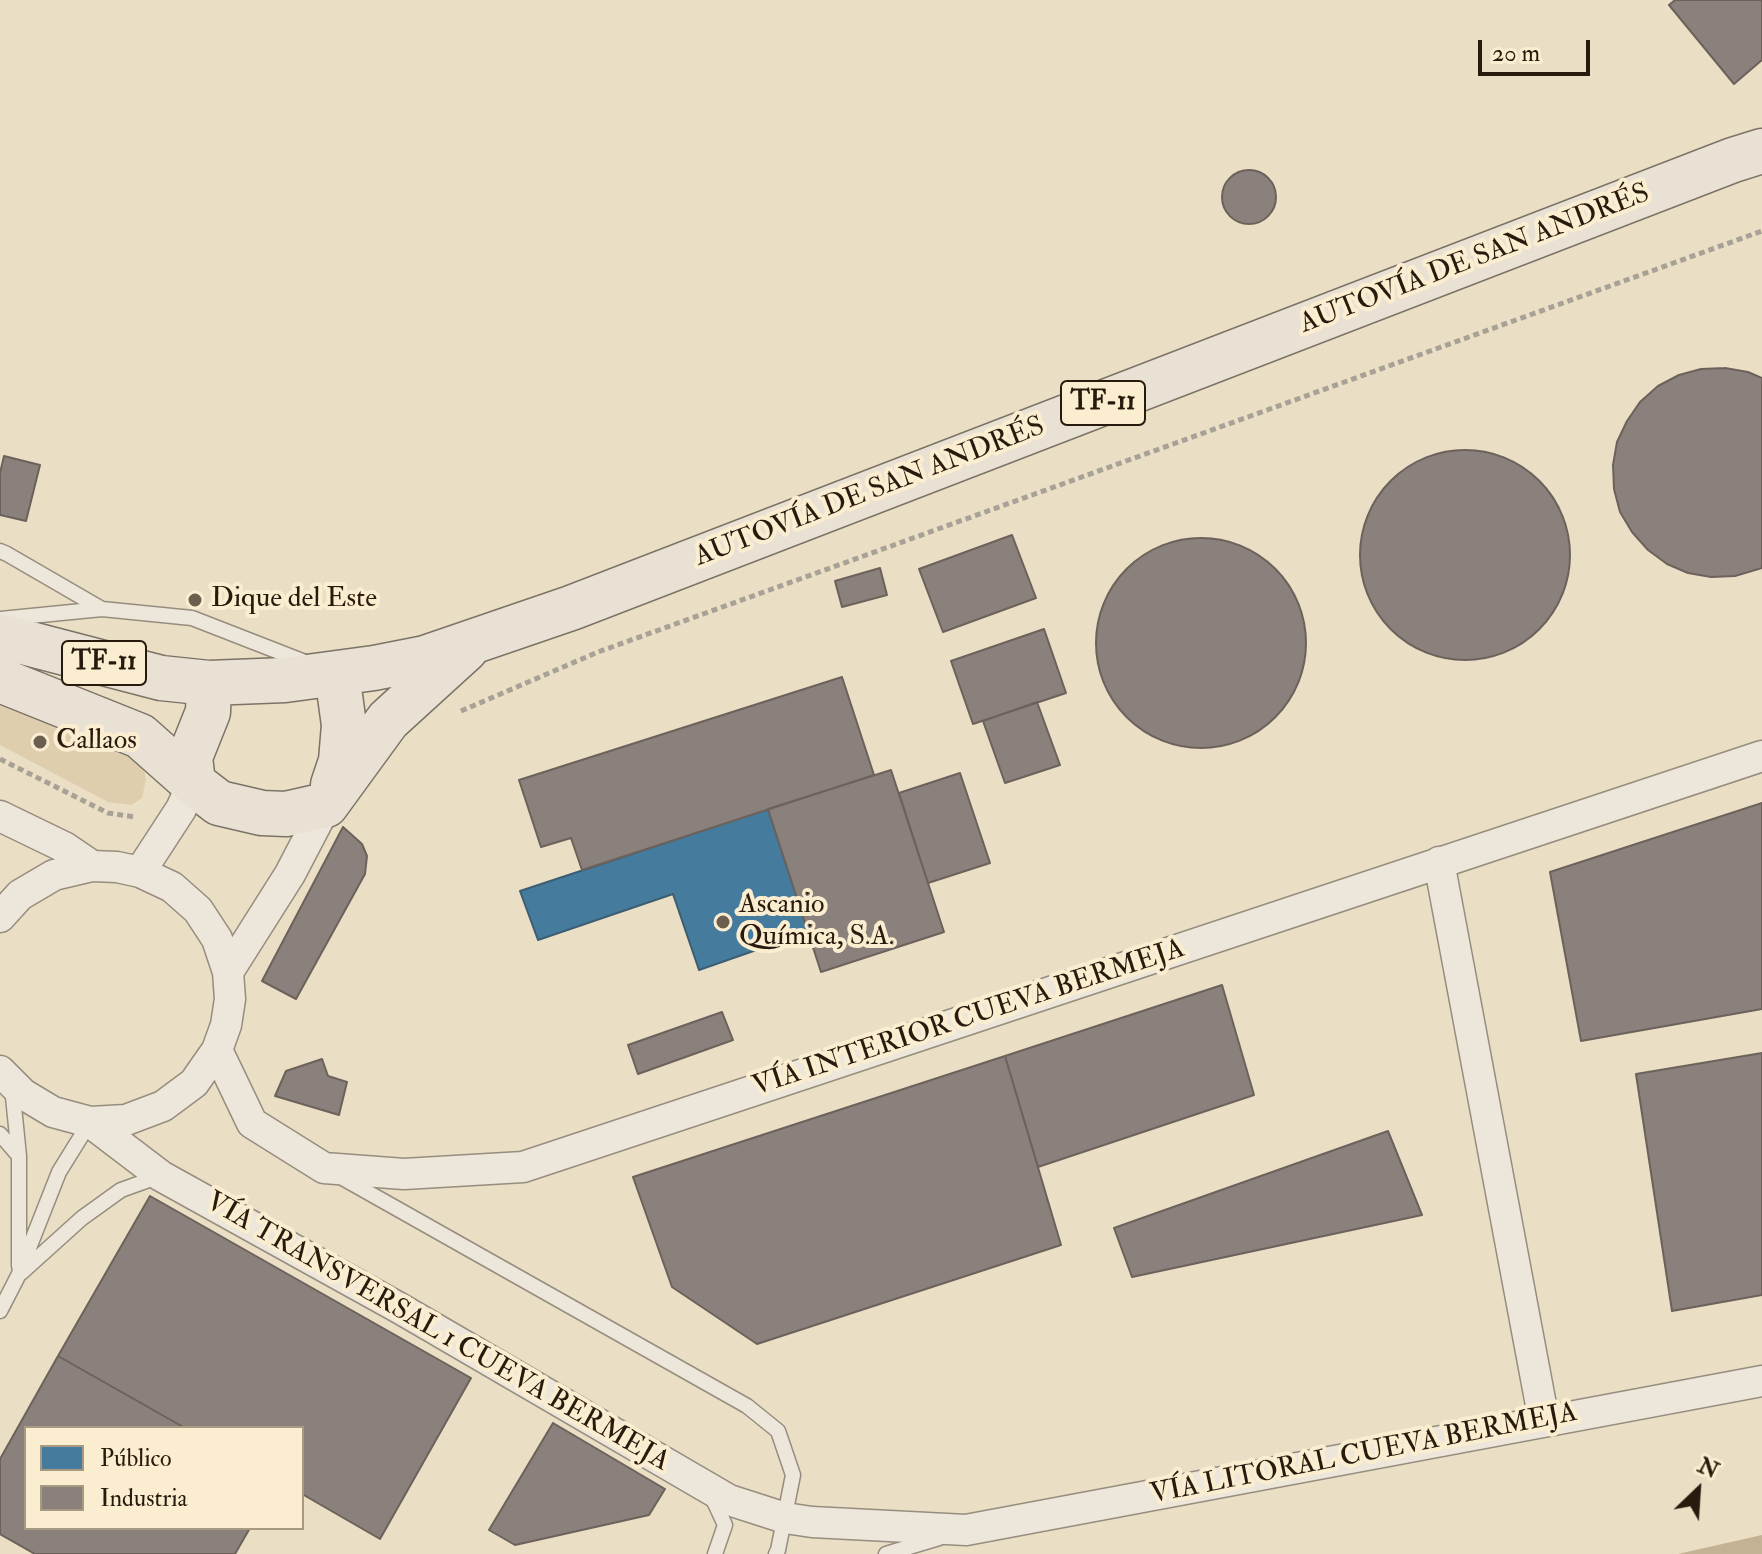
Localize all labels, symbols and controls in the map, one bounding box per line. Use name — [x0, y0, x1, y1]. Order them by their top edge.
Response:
scale bar — [1482, 24, 1594, 74]
text: 20 m — [1492, 38, 1540, 69]
street label: AUTOVÍA DE SAN ANDRÉS — [1295, 178, 1655, 342]
road number: TF-11 — [1061, 381, 1145, 425]
street label: AUTOVÍA DE SAN ANDRÉS — [690, 411, 1050, 575]
place label: Dique del Este — [211, 583, 377, 617]
marker: Dique del Este — [186, 591, 204, 609]
road number: TF-11 — [62, 641, 146, 685]
place label: Callaos — [56, 725, 137, 759]
marker: Callaos — [31, 733, 49, 751]
place label: Ascanio Química, S.A. — [739, 889, 894, 955]
marker: Ascanio Química, S.A. — [714, 913, 732, 931]
street label: VÍA INTERIOR CUEVA BERMEJA — [749, 933, 1189, 1105]
street label: VÍA TRANSVERSAL 1 CUEVA BERMEJA — [199, 1186, 675, 1480]
street label: VÍA LITORAL CUEVA BERMEJA — [1148, 1397, 1580, 1513]
legend — [24, 1426, 304, 1530]
text: Público — [100, 1443, 172, 1474]
north arrow — [1658, 1450, 1738, 1530]
text: N — [1693, 1451, 1723, 1485]
text: Industria — [100, 1483, 187, 1514]

